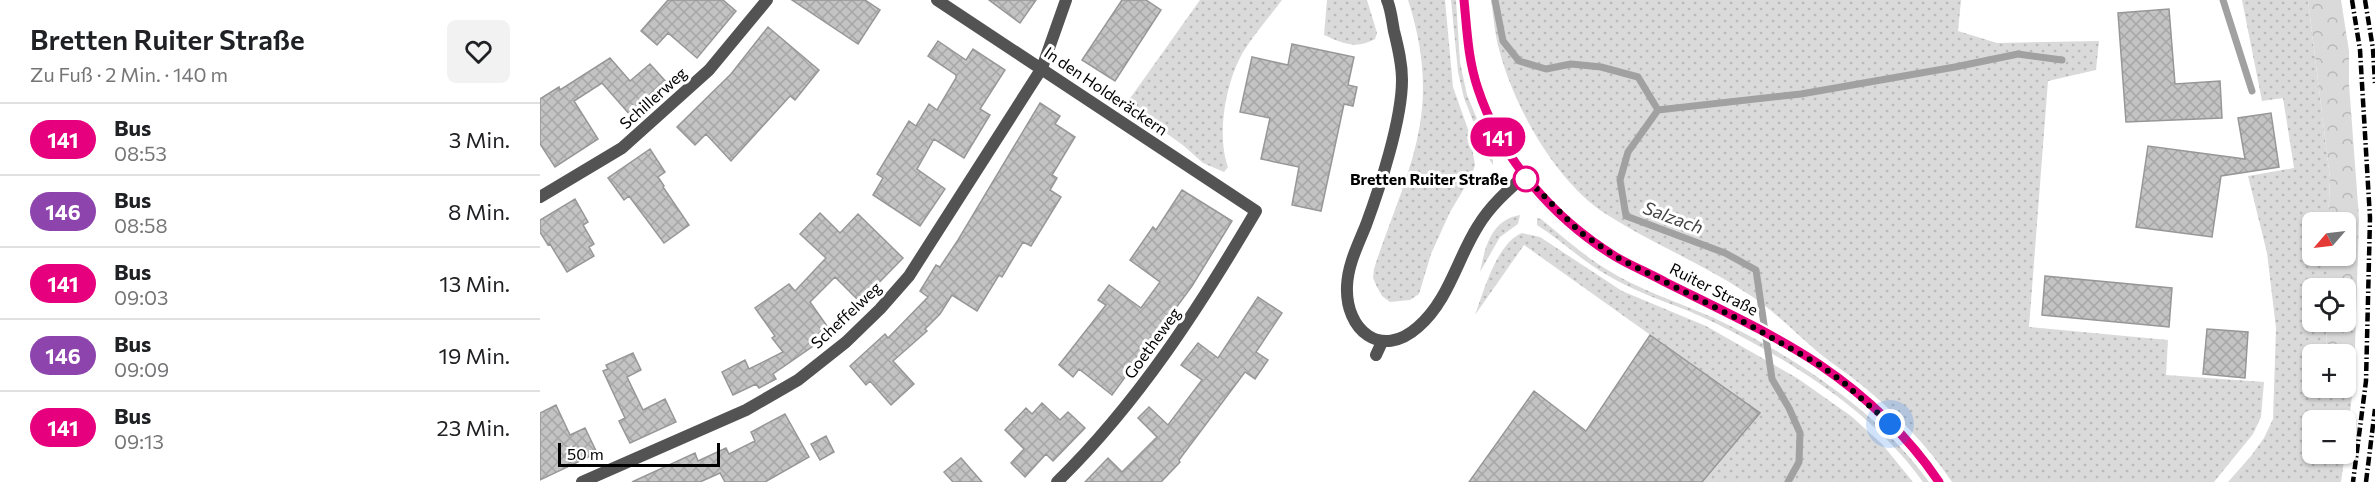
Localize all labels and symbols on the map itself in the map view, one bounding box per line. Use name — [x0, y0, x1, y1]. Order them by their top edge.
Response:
street label: In den Holderäckern — [1041, 42, 1172, 139]
street label: Schillerweg — [615, 63, 690, 133]
line badge: 141 — [1464, 118, 1532, 156]
marker: Bretten Ruiter Straße — [1513, 166, 1539, 192]
place label: Bretten Ruiter Straße — [1350, 169, 1508, 188]
water label: Salzach — [1640, 196, 1706, 238]
north arrow — [2302, 212, 2356, 266]
street label: Ruiter Straße — [1667, 258, 1762, 319]
street label: Scheffelweg — [807, 277, 885, 352]
street label: Goetheweg — [1119, 303, 1184, 382]
your location — [1875, 409, 1905, 439]
scale bar — [558, 440, 720, 468]

